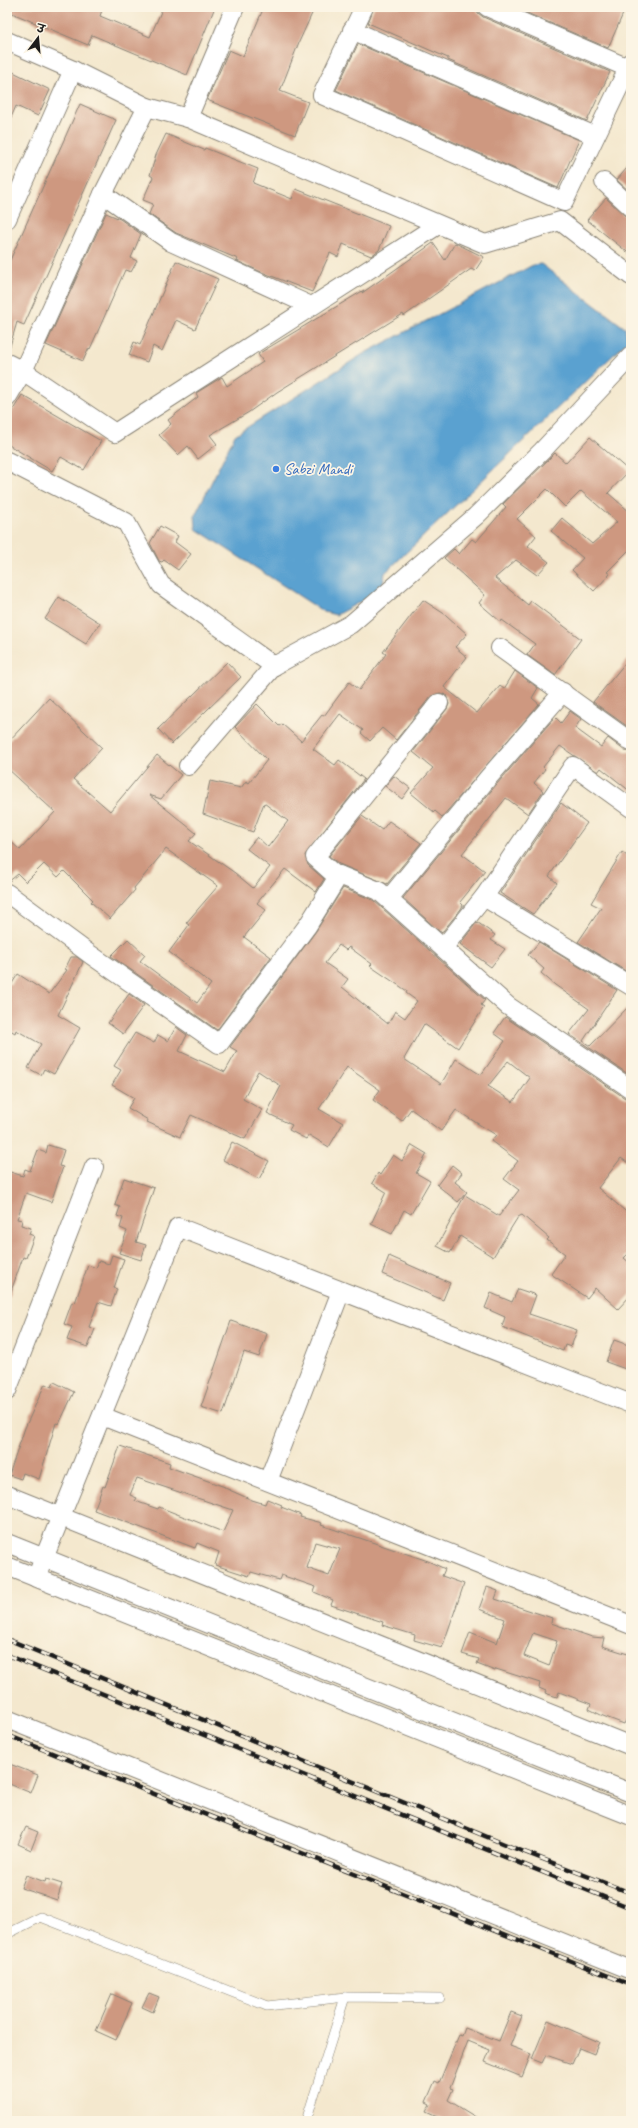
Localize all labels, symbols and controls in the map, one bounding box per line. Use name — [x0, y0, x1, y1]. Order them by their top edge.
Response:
north arrow — [18, 18, 58, 58]
text: उ — [34, 20, 48, 37]
place label: Sabzi Mandi — [284, 459, 354, 479]
marker: Sabzi Mandi — [271, 464, 281, 474]

